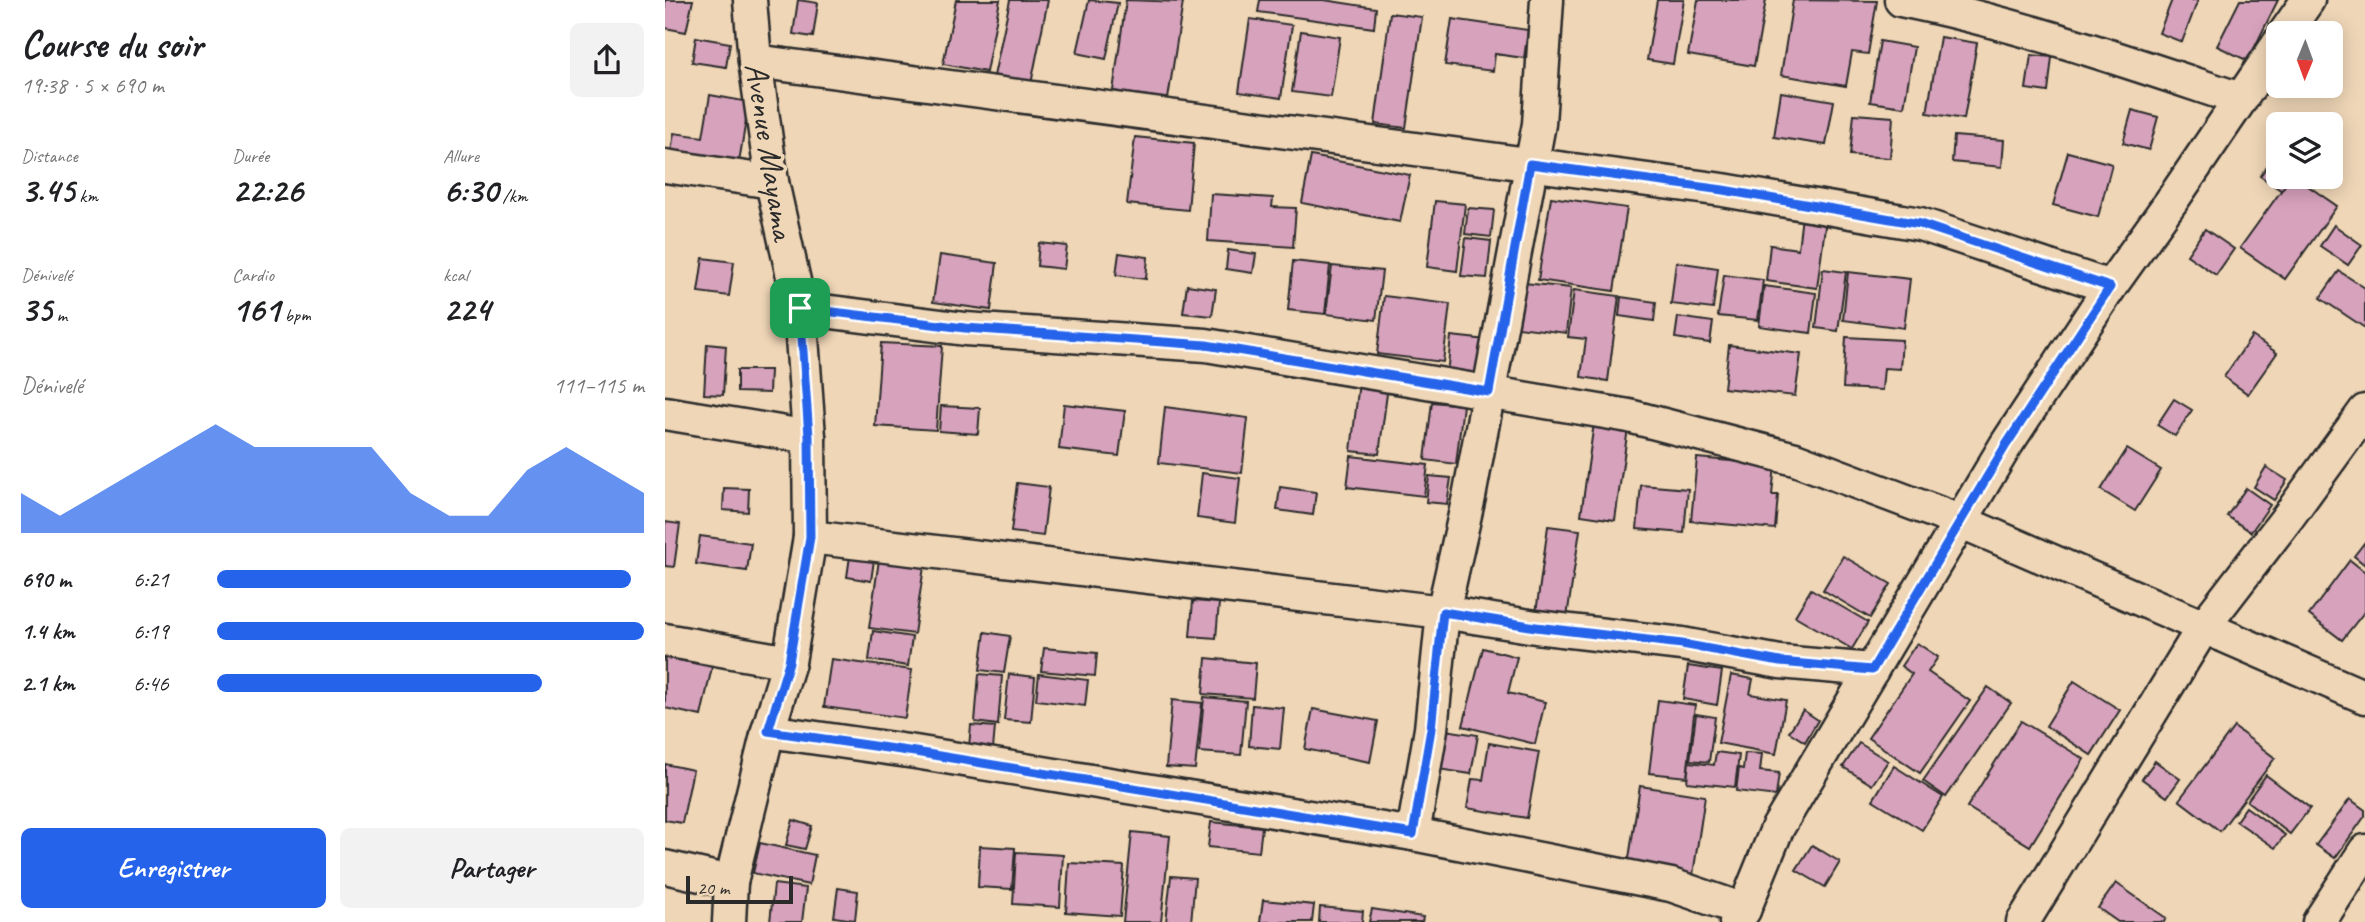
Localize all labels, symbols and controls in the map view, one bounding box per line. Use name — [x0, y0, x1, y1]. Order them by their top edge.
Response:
text: Course du soir — [21, 21, 203, 68]
north arrow — [2266, 21, 2343, 98]
map controls — [2266, 21, 2343, 189]
button: share — [570, 23, 644, 97]
street label: Avenue Mayama — [735, 60, 805, 245]
text: 19:38 · 5 × 690 m — [21, 71, 164, 100]
button: layers — [2266, 112, 2343, 189]
text: Distance — [21, 144, 78, 168]
text: Durée — [232, 144, 269, 168]
text: Allure — [443, 144, 479, 168]
text: 3.45 — [21, 168, 75, 213]
text: 22:26 — [232, 168, 303, 213]
text: 6:30 — [443, 168, 498, 213]
text: km — [75, 184, 98, 208]
text: /km — [498, 184, 527, 208]
text: Dénivelé — [21, 263, 72, 287]
text: Cardio — [232, 263, 274, 287]
text: kcal — [443, 263, 468, 287]
pin — [770, 278, 830, 338]
text: 35 — [21, 287, 52, 332]
text: 161 — [232, 287, 280, 332]
text: 224 — [443, 287, 490, 332]
icon: arrive — [781, 289, 819, 327]
text: m — [52, 303, 67, 327]
text: bpm — [280, 303, 311, 327]
text: Dénivelé — [21, 371, 83, 400]
text: 111–115 m — [553, 371, 644, 400]
text: 690 m — [21, 565, 71, 594]
text: 6:21 — [133, 565, 169, 594]
text: 1.4 km — [21, 617, 75, 646]
text: 6:19 — [133, 617, 169, 646]
text: 2.1 km — [21, 669, 75, 698]
text: 6:46 — [133, 669, 169, 698]
button: Enregistrer — [21, 828, 326, 908]
button: Partager — [340, 828, 644, 908]
scale bar — [686, 873, 793, 905]
text: 20 m — [697, 876, 729, 900]

